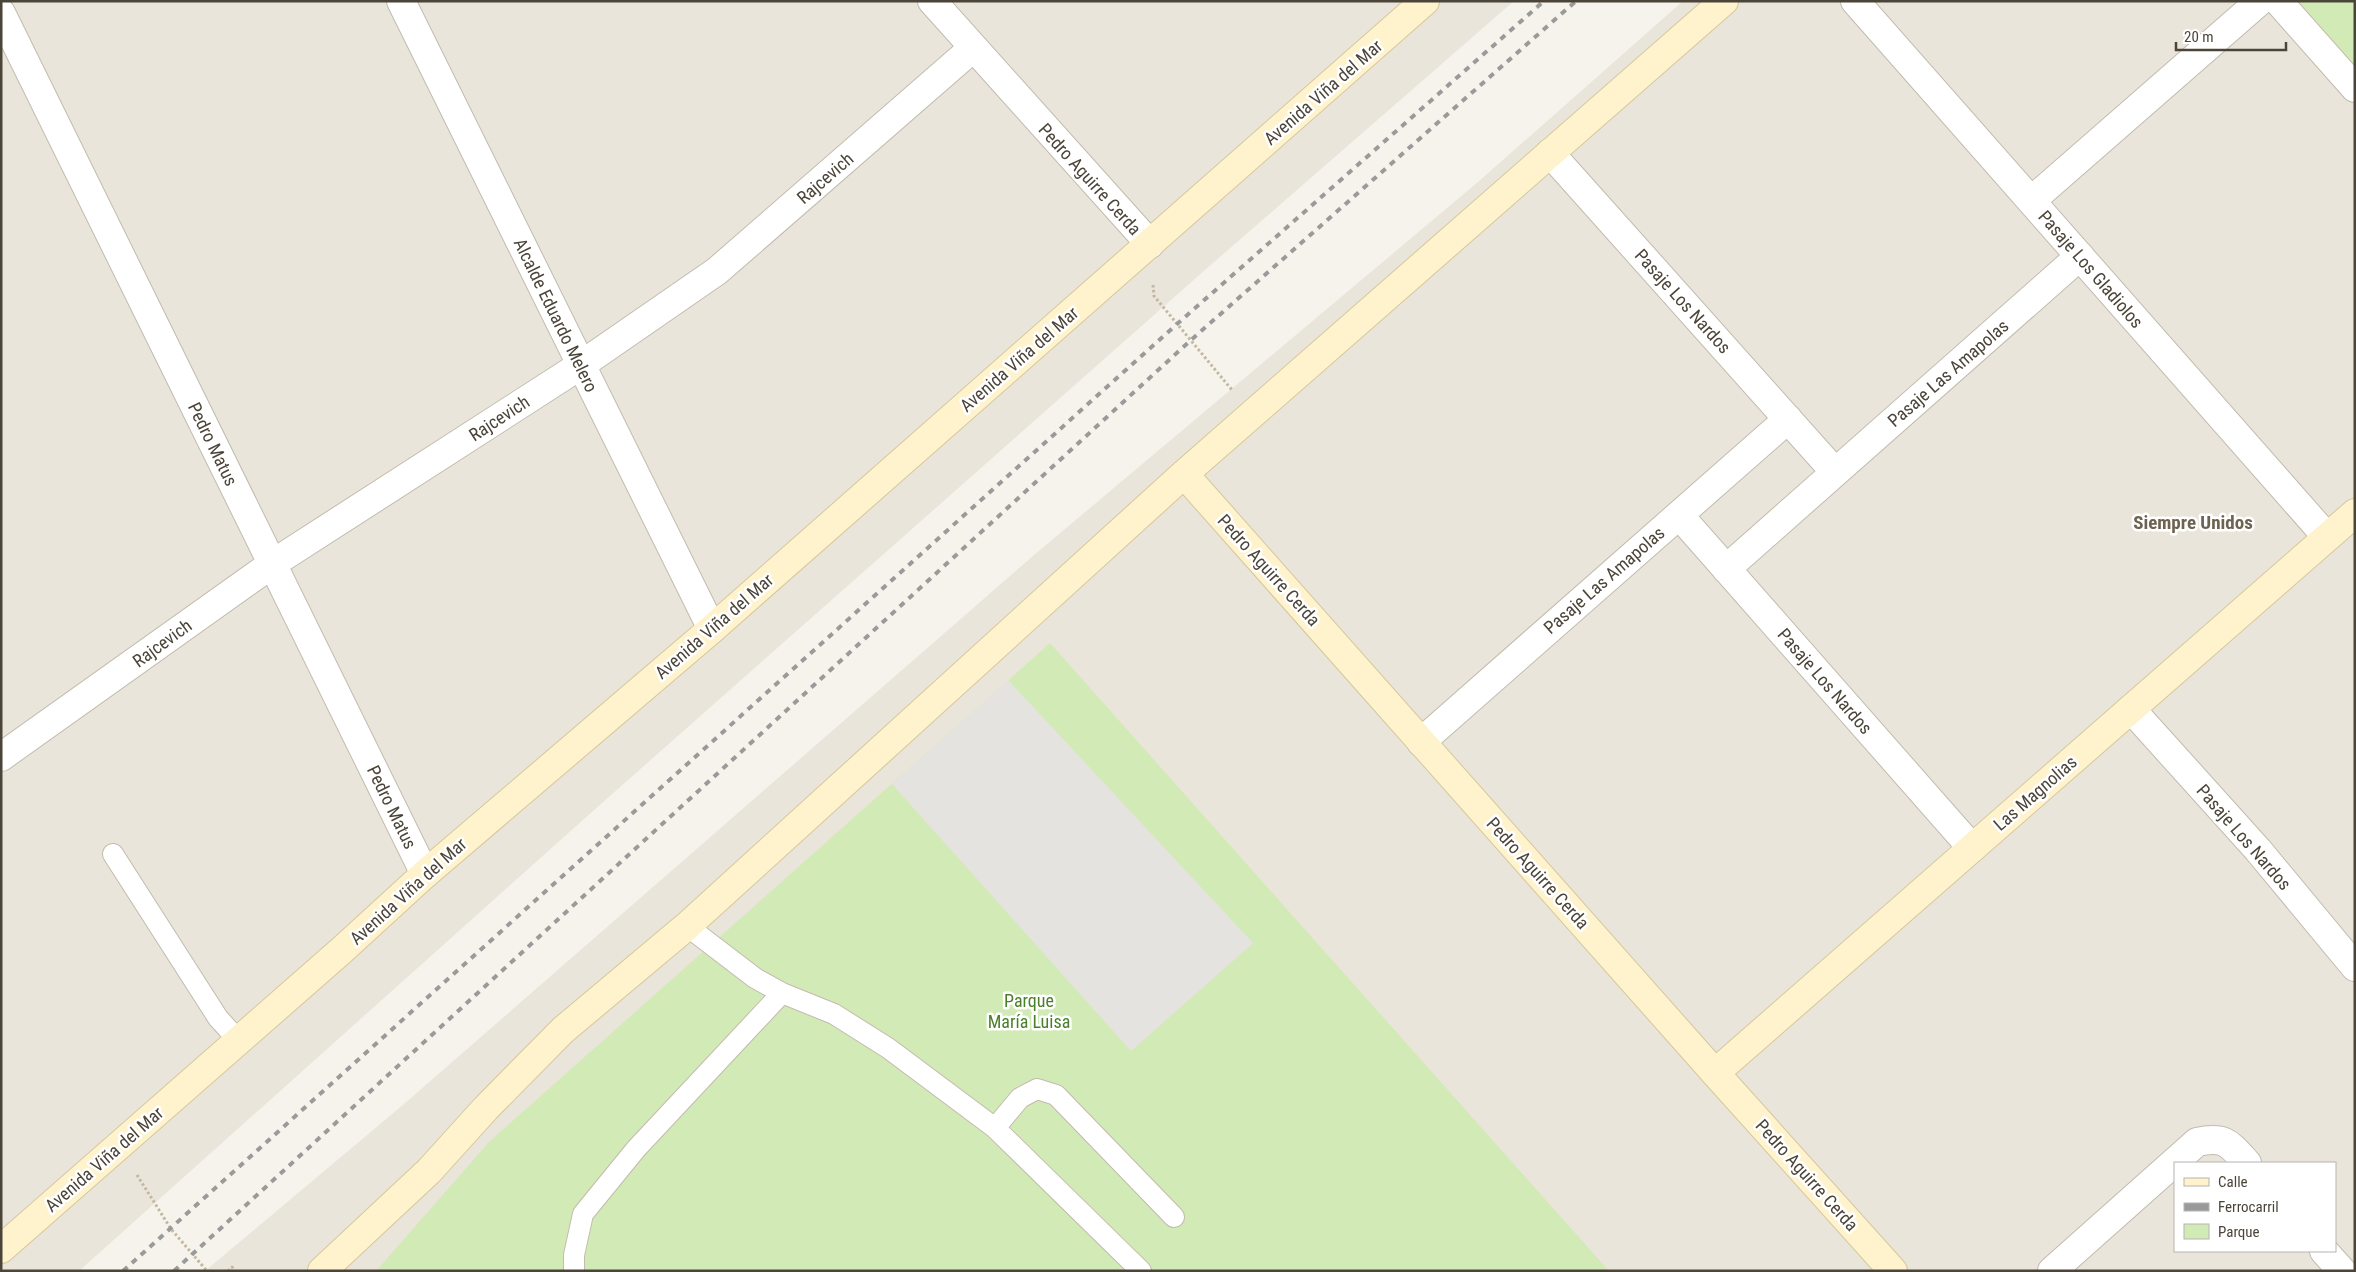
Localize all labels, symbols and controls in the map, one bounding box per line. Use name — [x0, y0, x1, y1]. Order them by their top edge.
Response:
scale bar — [2176, 20, 2286, 52]
text: 20 m — [2184, 28, 2214, 46]
street label: Avenida Viña del Mar — [1260, 35, 1387, 149]
street label: Pedro Aguirre Cerda — [1034, 119, 1146, 239]
street label: Rajcevich — [793, 148, 857, 208]
street label: Pasaje Los Gladiolos — [2034, 206, 2148, 332]
street label: Alcalde Eduardo Melero — [510, 235, 602, 395]
street label: Pasaje Los Nardos — [1631, 245, 1735, 357]
street label: Avenida Viña del Mar — [956, 302, 1083, 416]
street label: Pasaje Las Amapolas — [1883, 315, 2013, 431]
street label: Rajcevich — [465, 391, 533, 445]
street label: Pedro Matus — [184, 399, 242, 489]
street label: Pedro Aguirre Cerda — [1213, 510, 1325, 630]
district label: Siempre Unidos — [2133, 511, 2253, 534]
street label: Pasaje Las Amapolas — [1539, 522, 1669, 638]
street label: Avenida Viña del Mar — [651, 569, 778, 683]
street label: Rajcevich — [128, 615, 196, 671]
street label: Pasaje Los Nardos — [1773, 624, 1877, 738]
street label: Las Magnolias — [1989, 751, 2081, 835]
street label: Pedro Matus — [363, 762, 421, 852]
street label: Pasaje Los Nardos — [2192, 780, 2296, 894]
street label: Pedro Aguirre Cerda — [1482, 813, 1594, 933]
street label: Avenida Viña del Mar — [345, 833, 471, 949]
park label: Parque María Luisa — [988, 990, 1070, 1032]
street label: Avenida Viña del Mar — [41, 1102, 168, 1216]
street label: Pedro Aguirre Cerda — [1751, 1115, 1863, 1235]
legend — [2174, 1162, 2336, 1252]
text: Calle — [2218, 1173, 2248, 1191]
text: Ferrocarril — [2218, 1198, 2279, 1216]
text: Parque — [2218, 1223, 2260, 1241]

